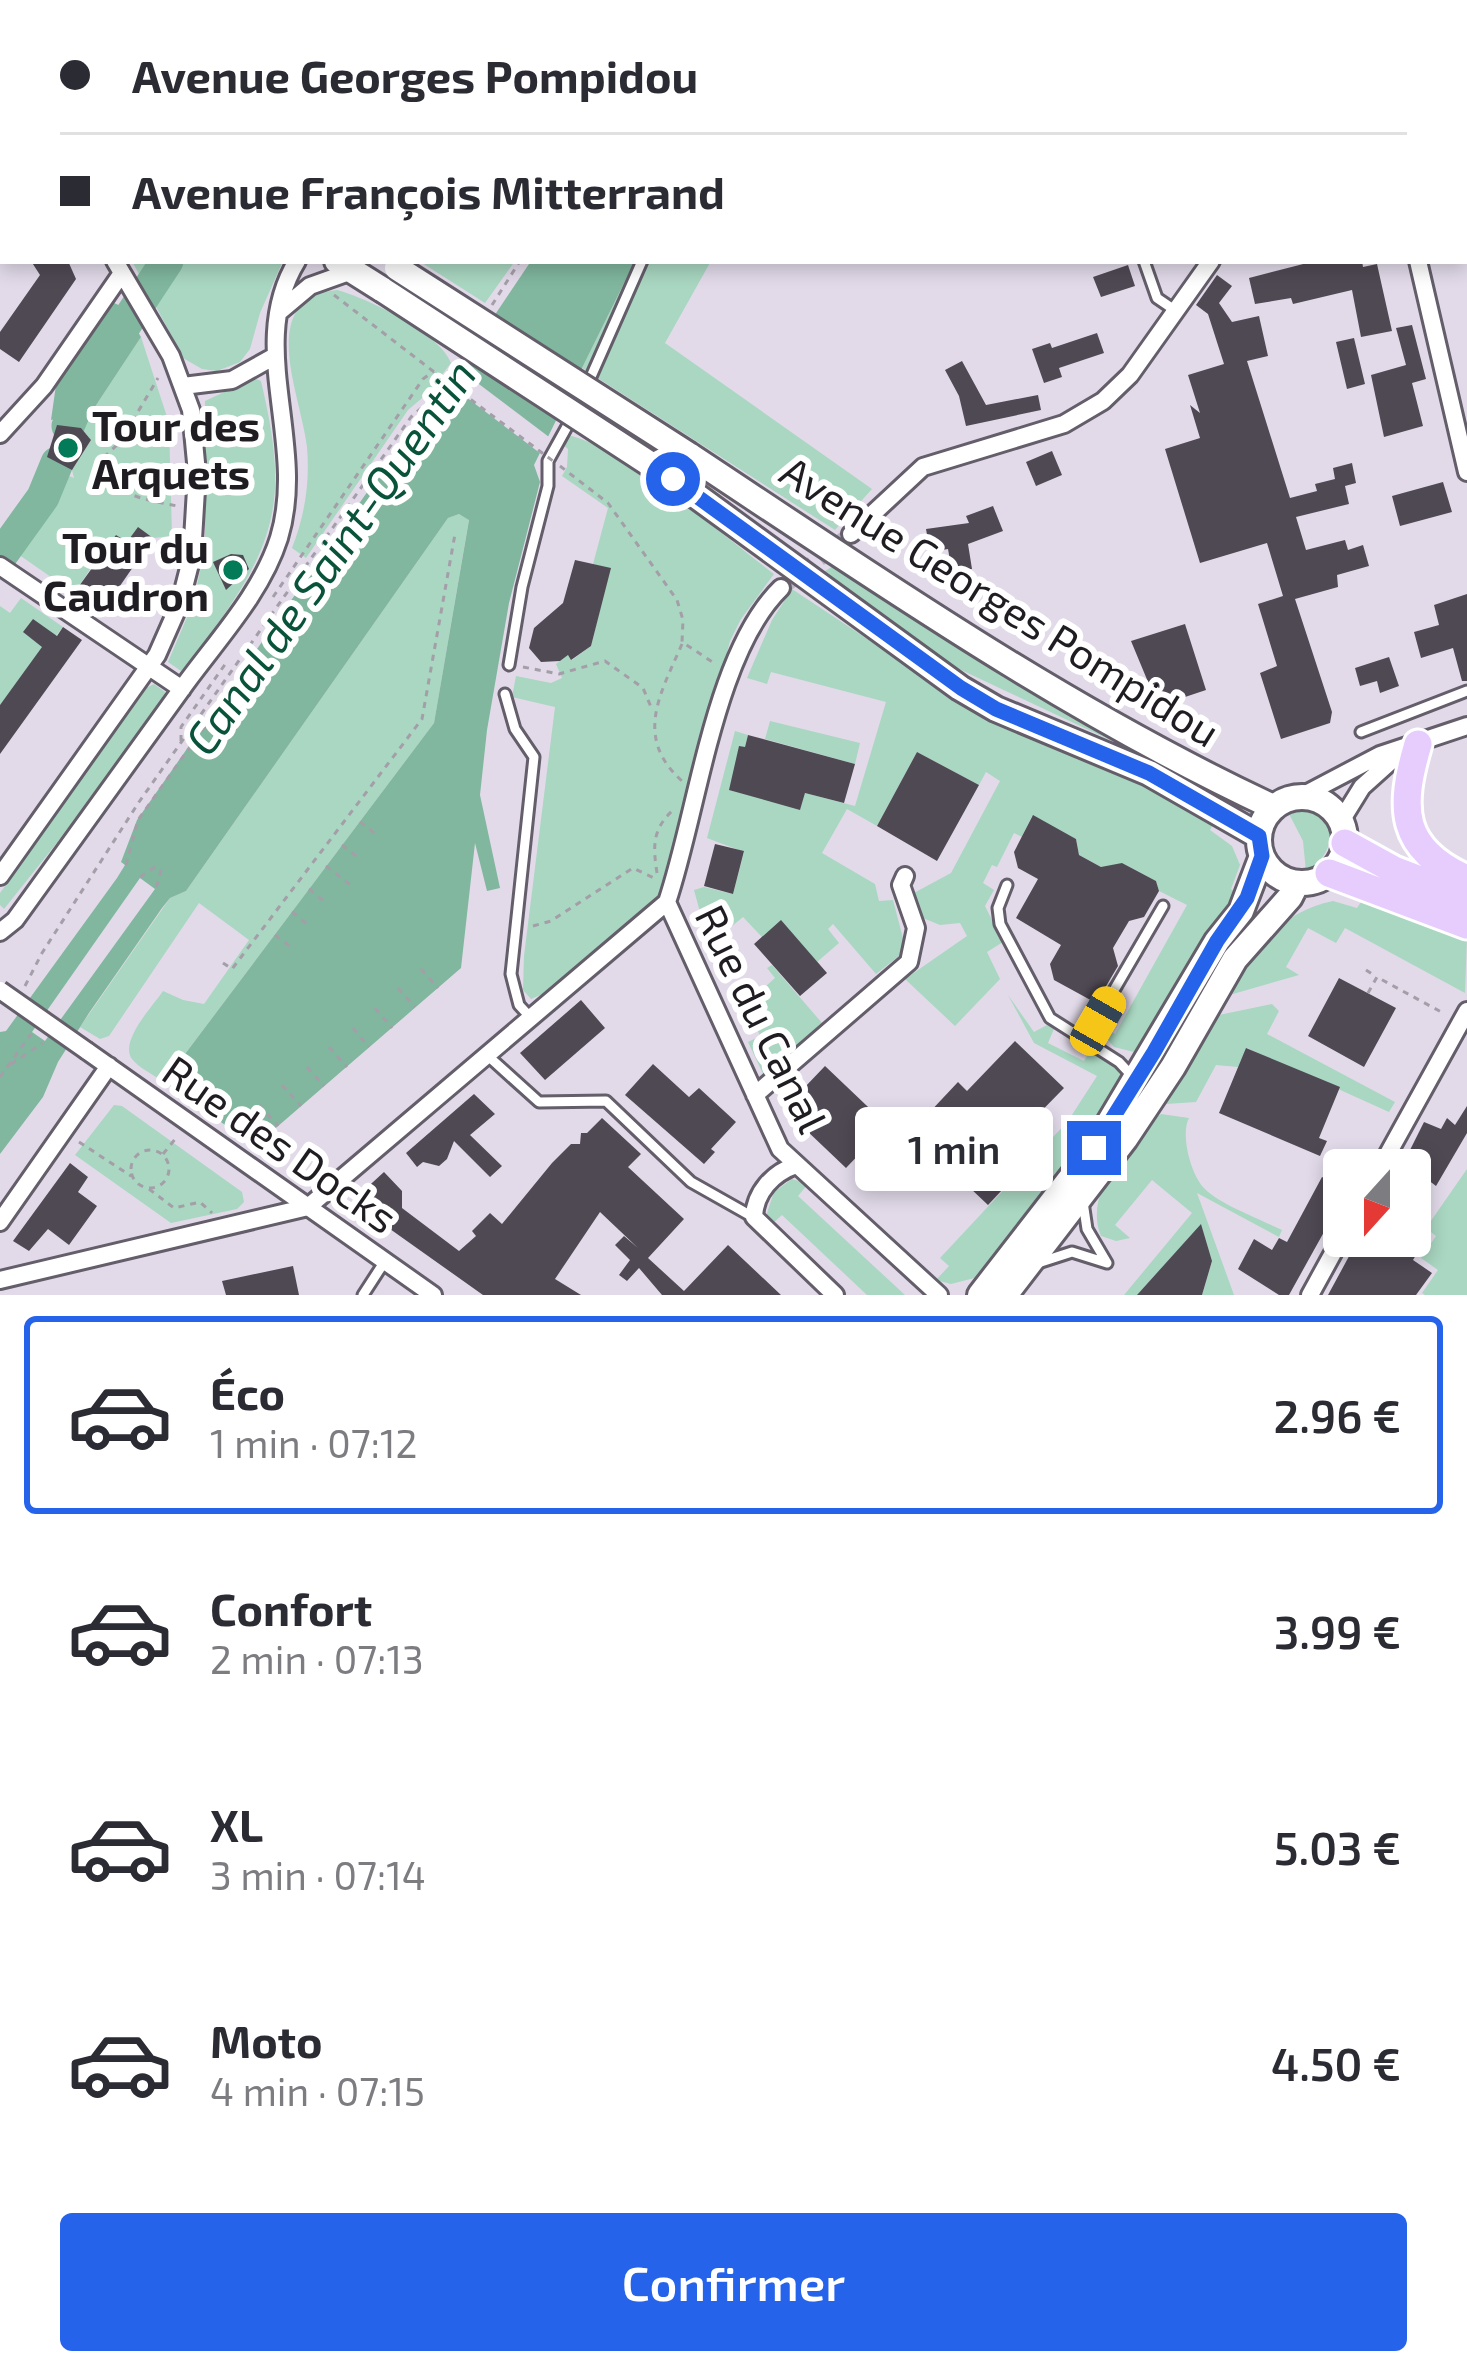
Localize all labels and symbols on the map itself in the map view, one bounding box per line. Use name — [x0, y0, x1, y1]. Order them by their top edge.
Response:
water label: Canal de Saint-Quentin — [172, 348, 487, 764]
place label: Tour des Arquets — [92, 399, 260, 497]
marker: Tour des Arquets — [55, 435, 81, 461]
street label: Avenue Georges Pompidou — [772, 444, 1230, 756]
route start — [646, 452, 700, 506]
place label: Tour du Caudron — [43, 521, 209, 619]
marker: Tour du Caudron — [220, 557, 246, 583]
street label: Rue du Canal — [687, 896, 840, 1140]
car — [1064, 981, 1132, 1061]
street label: Rue des Docks — [154, 1044, 408, 1242]
callout: 1 min — [854, 1106, 1052, 1190]
route end — [1067, 1121, 1121, 1175]
north arrow — [1323, 1149, 1431, 1257]

